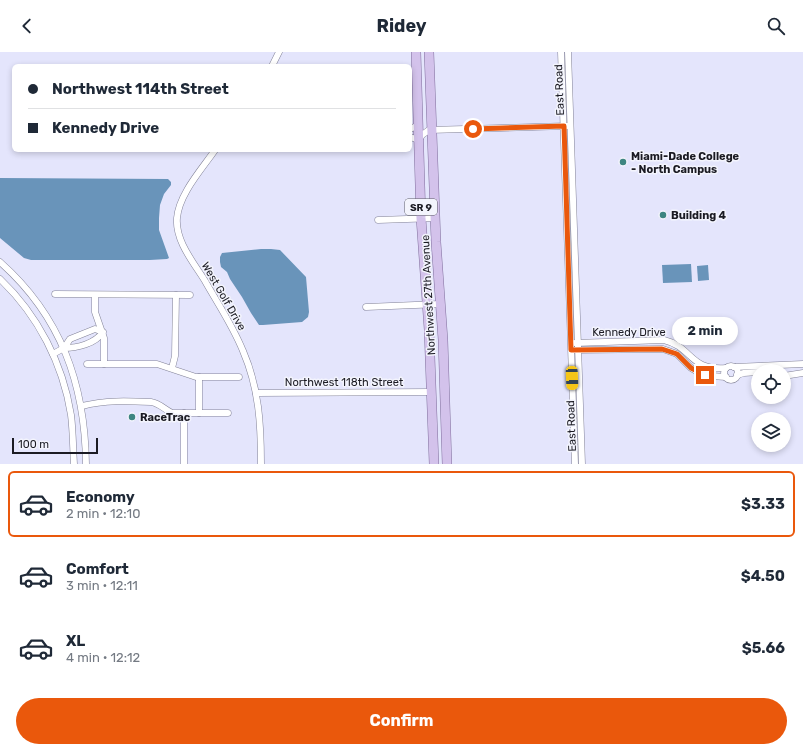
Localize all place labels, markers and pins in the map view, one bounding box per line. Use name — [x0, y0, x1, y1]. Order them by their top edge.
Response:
place label: Miami-Dade College - North Campus — [631, 150, 740, 176]
marker: Miami-Dade College - North Campus — [618, 157, 628, 167]
place label: Building 4 — [671, 209, 727, 222]
marker: Building 4 — [658, 210, 668, 220]
place label: RaceTrac — [140, 411, 191, 424]
marker: RaceTrac — [127, 412, 137, 422]

